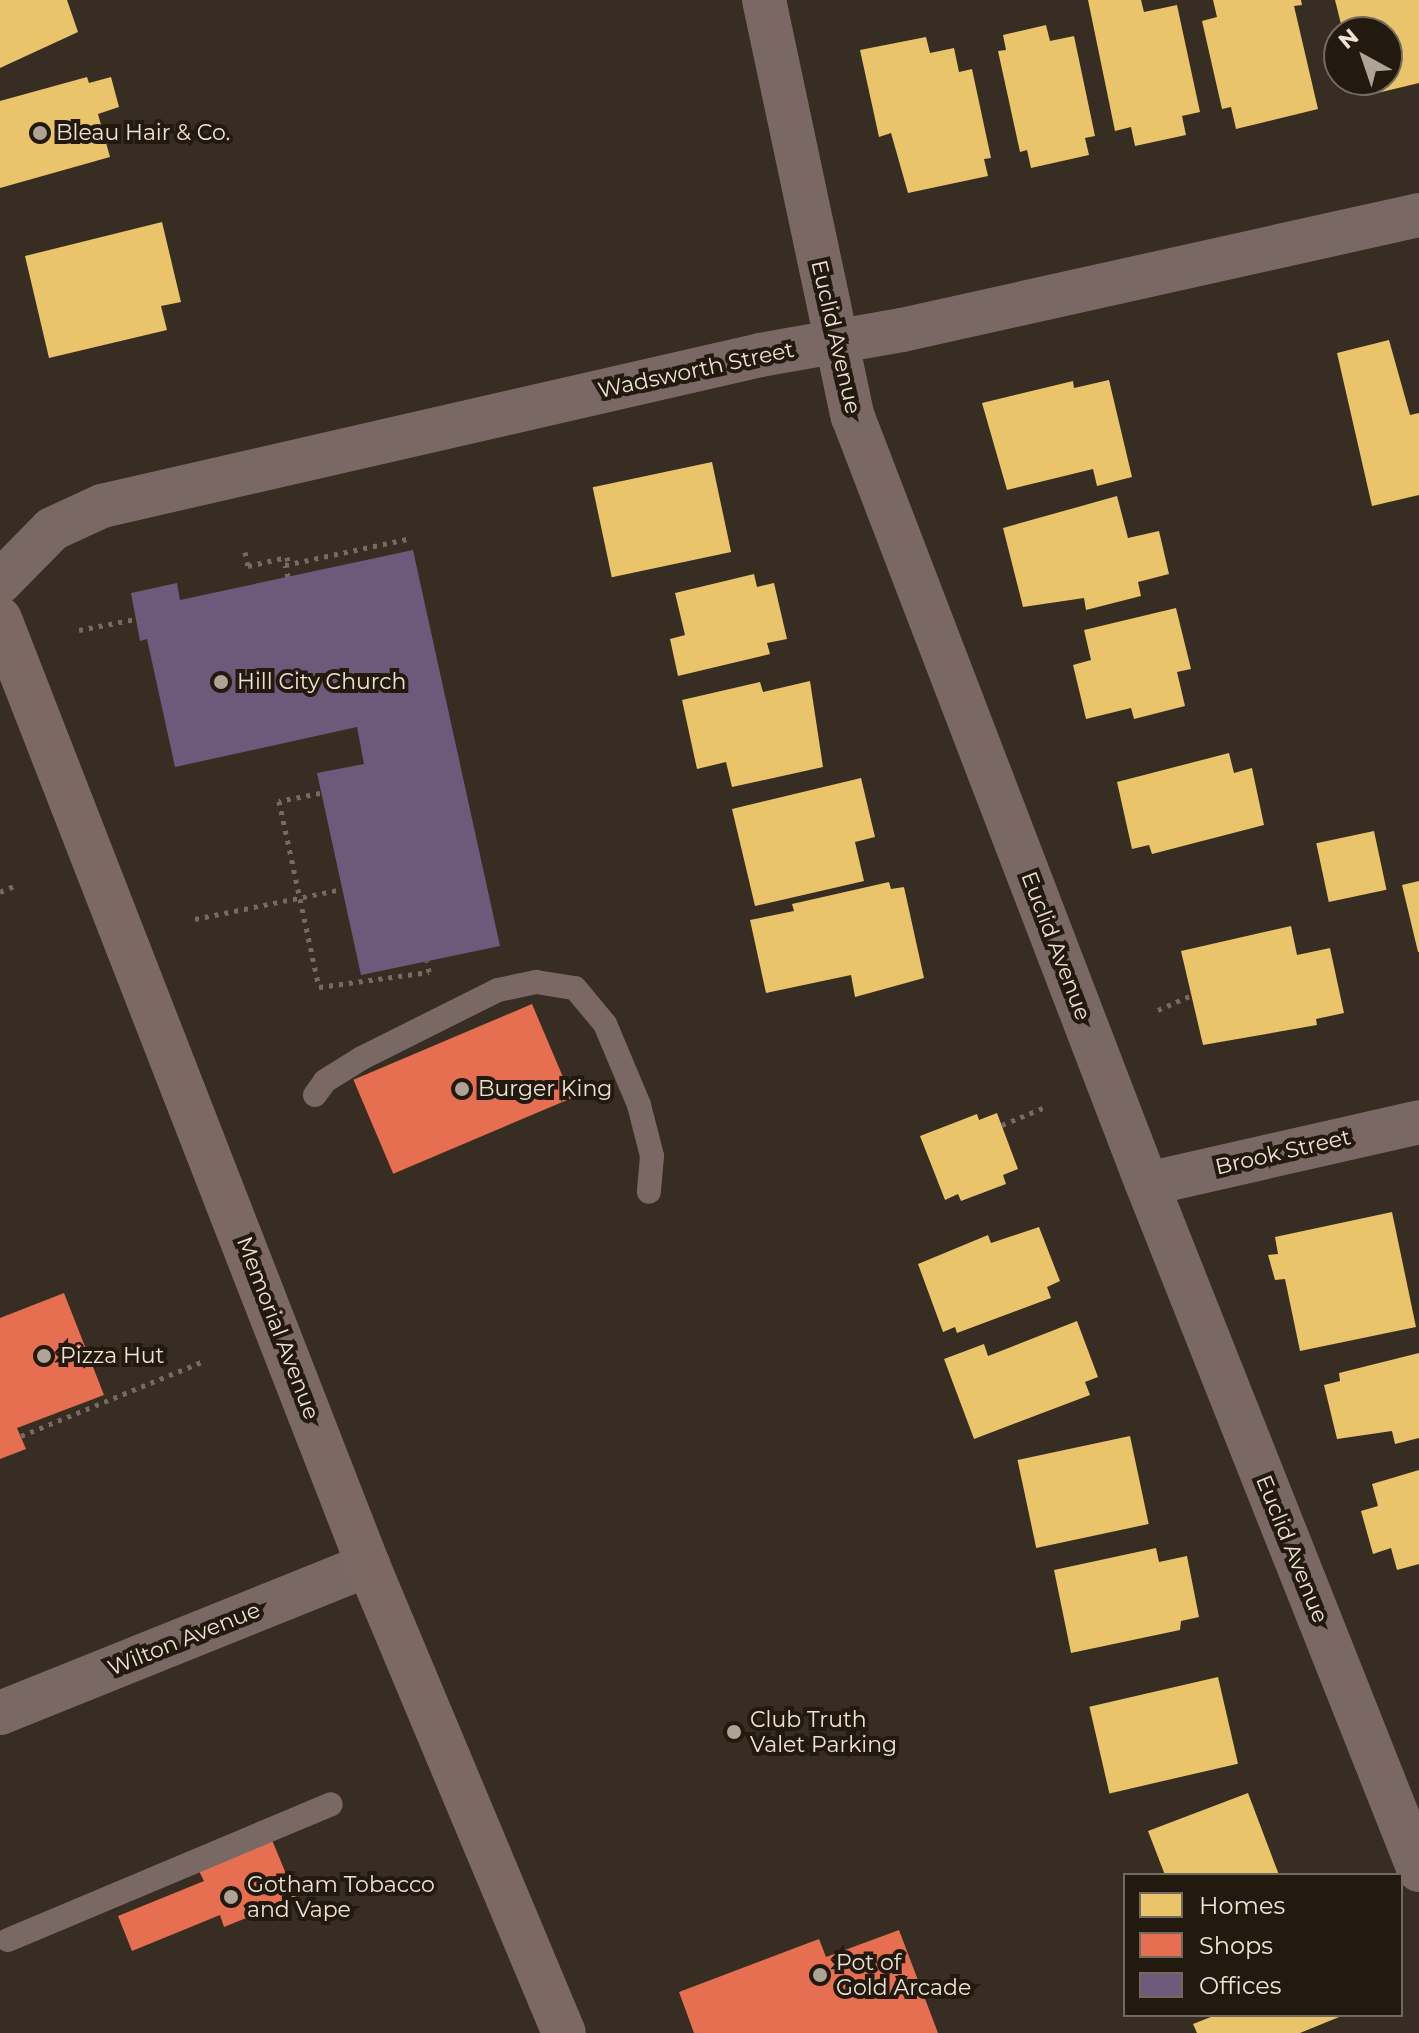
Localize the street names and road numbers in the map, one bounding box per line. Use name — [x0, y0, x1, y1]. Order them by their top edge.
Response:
street label: Euclid Avenue — [805, 257, 867, 417]
street label: Wadsworth Street — [596, 336, 796, 404]
street label: Euclid Avenue — [1016, 868, 1096, 1024]
street label: Brook Street — [1213, 1124, 1353, 1180]
street label: Memorial Avenue — [231, 1233, 325, 1423]
street label: Euclid Avenue — [1250, 1471, 1334, 1627]
street label: Wilton Avenue — [104, 1596, 264, 1682]

